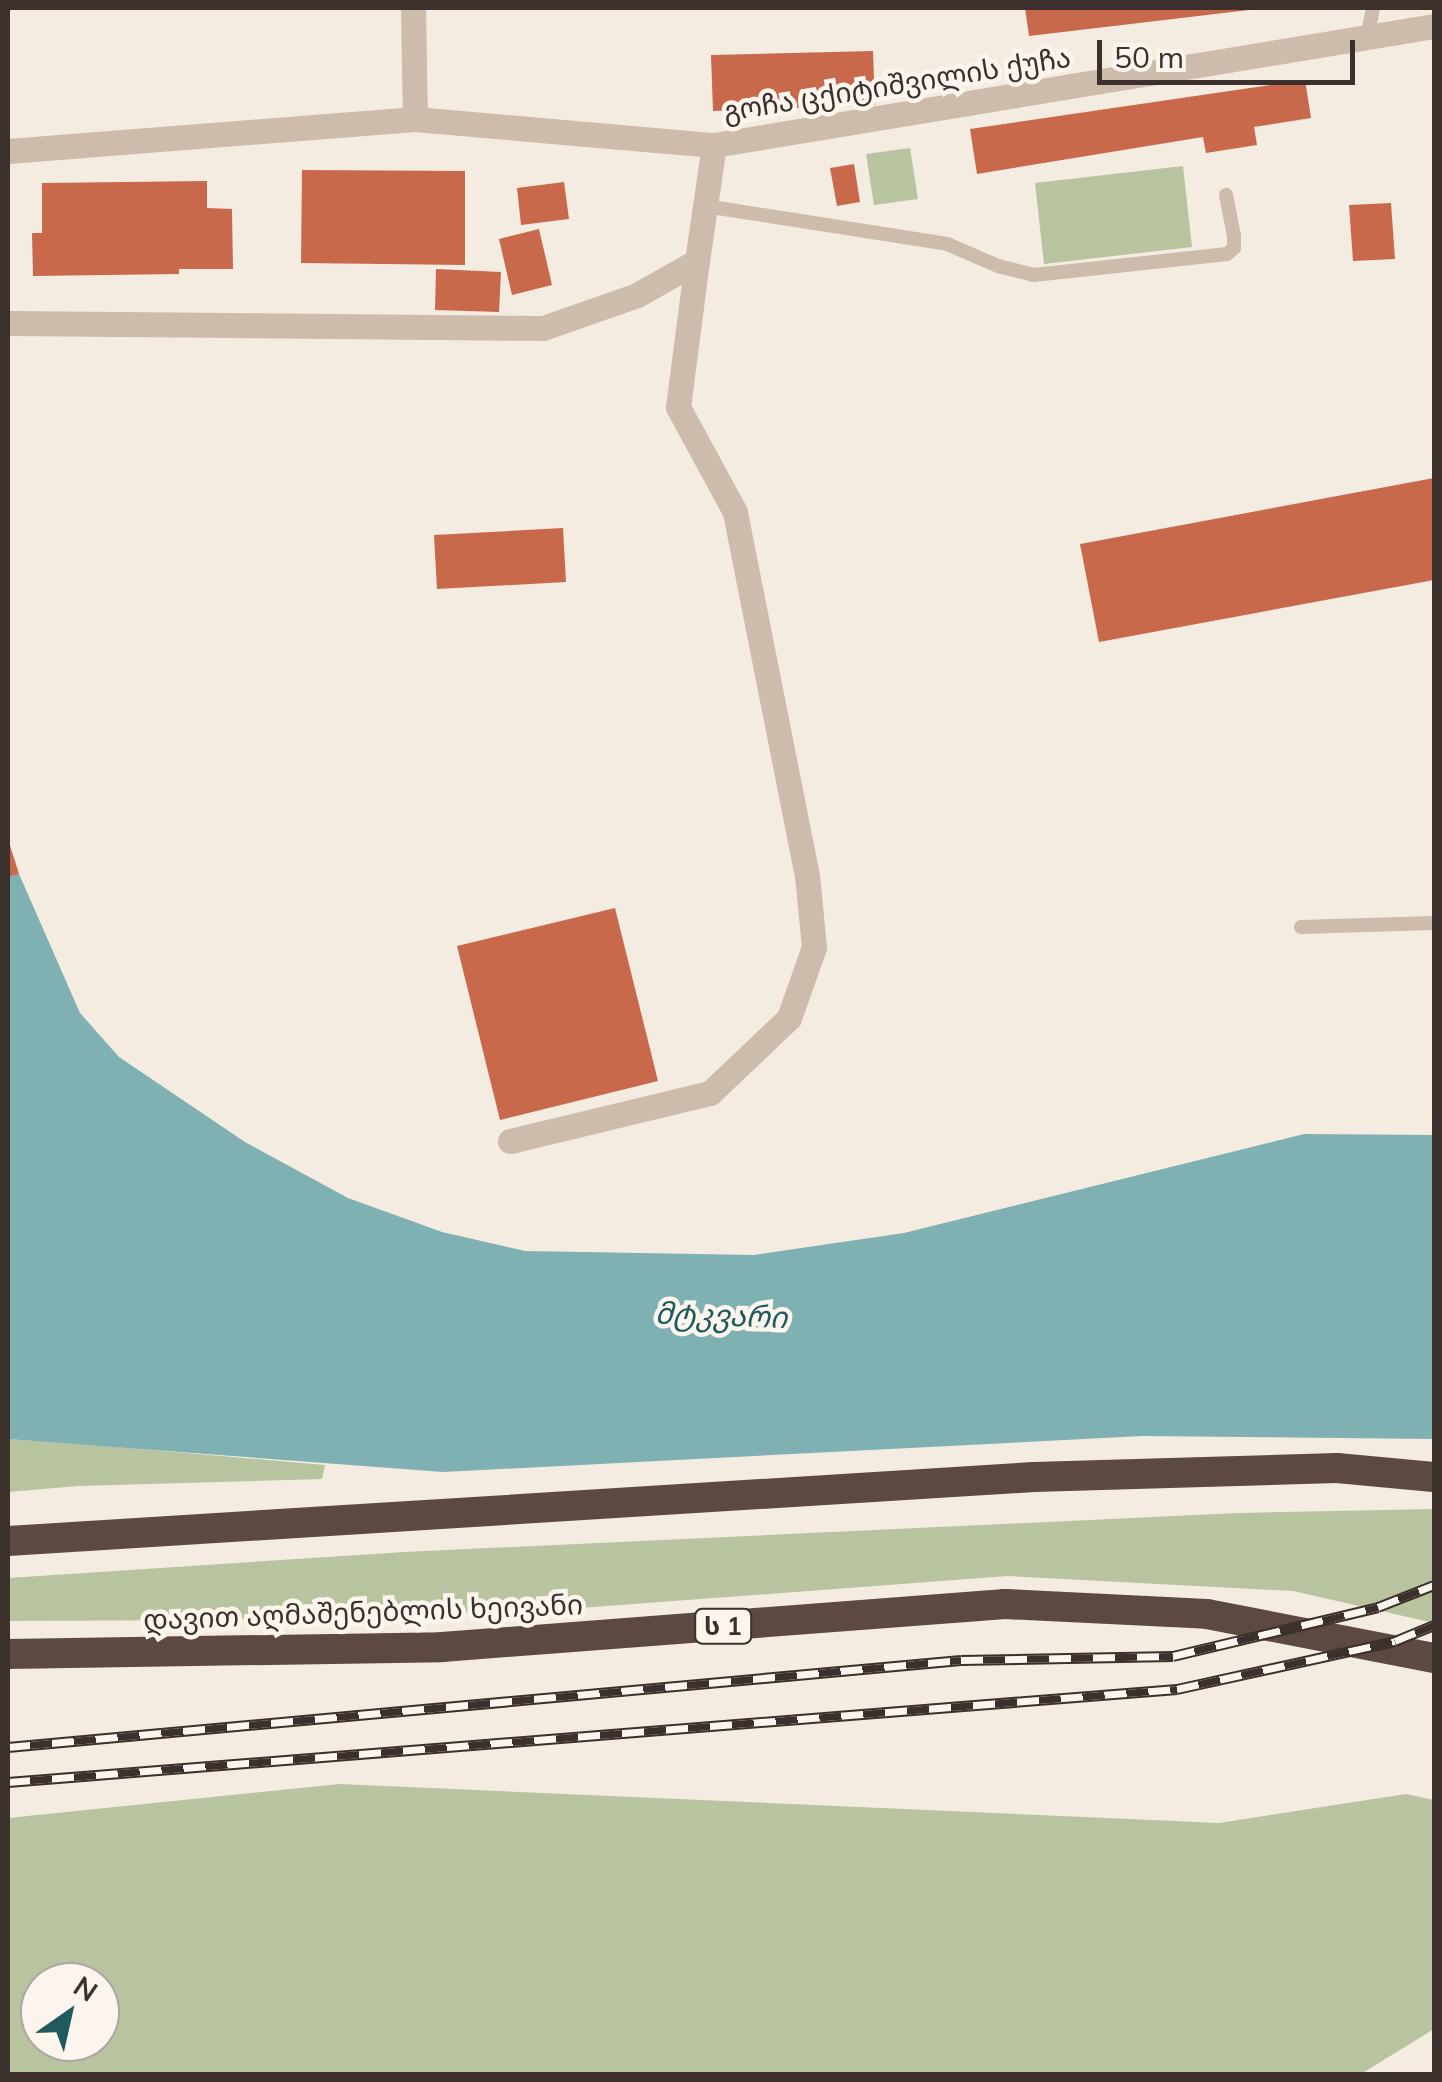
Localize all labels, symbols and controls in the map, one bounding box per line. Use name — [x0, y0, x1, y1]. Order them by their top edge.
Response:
scale bar — [1102, 20, 1360, 82]
text: 50 m — [1114, 38, 1184, 76]
street label: გოჩა ცქიტიშვილის ქუჩა — [721, 40, 1073, 128]
water label: მტკვარი — [654, 1295, 788, 1335]
street label: დავით აღმაშენებლის ხეივანი — [142, 1588, 584, 1636]
road number: ს 1 — [693, 1606, 753, 1646]
north arrow — [20, 1962, 120, 2062]
text: N — [67, 1968, 104, 2009]

